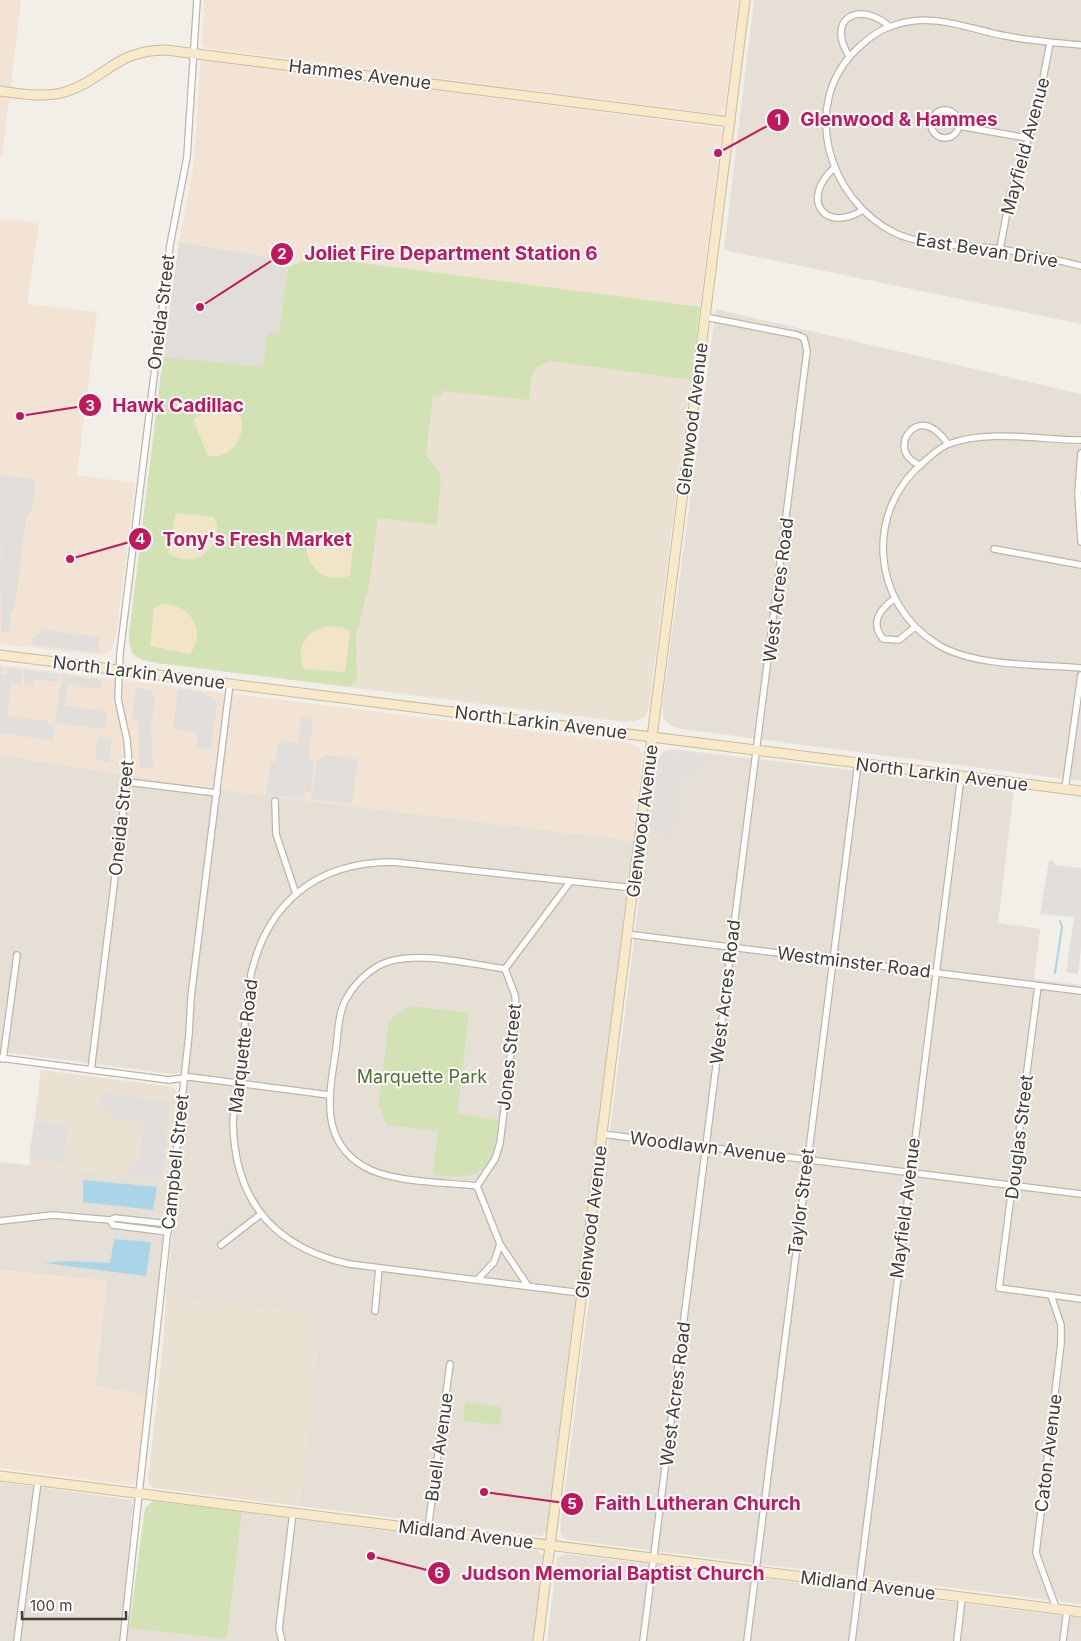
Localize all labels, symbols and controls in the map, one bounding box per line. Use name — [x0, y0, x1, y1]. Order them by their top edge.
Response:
street label: Hammes Avenue — [288, 55, 432, 93]
street label: Mayfield Avenue — [997, 75, 1053, 217]
callout: Glenwood & Hammes — [766, 103, 1008, 137]
text: Glenwood & Hammes — [800, 108, 998, 131]
text: 1 — [775, 110, 781, 129]
street label: East Bevan Drive — [914, 228, 1060, 272]
callout: Joliet Fire Department Station 6 — [269, 237, 608, 271]
text: Joliet Fire Department Station 6 — [304, 242, 598, 265]
text: 2 — [277, 244, 287, 263]
street label: Oneida Street — [143, 253, 179, 371]
street label: Glenwood Avenue — [672, 341, 712, 497]
callout: Hawk Cadillac — [78, 388, 254, 422]
text: Hawk Cadillac — [112, 394, 244, 417]
text: 3 — [85, 396, 95, 415]
street label: West Acres Road — [759, 517, 797, 663]
callout: Tony's Fresh Market — [127, 522, 362, 556]
text: Tony's Fresh Market — [162, 528, 352, 551]
text: 4 — [135, 529, 145, 548]
street label: North Larkin Avenue — [52, 651, 226, 693]
street label: North Larkin Avenue — [454, 701, 628, 743]
street label: Glenwood Avenue — [622, 743, 662, 899]
street label: North Larkin Avenue — [855, 753, 1029, 795]
street label: Oneida Street — [104, 759, 138, 877]
street label: West Acres Road — [706, 919, 744, 1065]
street label: Westminster Road — [776, 942, 932, 982]
street label: Marquette Road — [224, 978, 262, 1114]
street label: Jones Street — [493, 1002, 525, 1112]
park label: Marquette Park — [357, 1066, 487, 1087]
street label: Douglas Street — [1001, 1073, 1037, 1200]
street label: Campbell Street — [157, 1093, 193, 1231]
street label: Woodlawn Avenue — [629, 1127, 787, 1167]
street label: Mayfield Avenue — [886, 1136, 924, 1280]
street label: Glenwood Avenue — [571, 1144, 611, 1300]
street label: Taylor Street — [784, 1147, 818, 1257]
street label: West Acres Road — [656, 1321, 694, 1467]
street label: Buell Avenue — [421, 1391, 457, 1503]
street label: Caton Avenue — [1030, 1393, 1066, 1513]
callout: Faith Lutheran Church — [560, 1487, 811, 1521]
text: Faith Lutheran Church — [595, 1492, 801, 1515]
text: 5 — [567, 1494, 577, 1513]
street label: Midland Avenue — [397, 1515, 535, 1553]
callout: Judson Memorial Baptist Church — [426, 1556, 774, 1590]
text: Judson Memorial Baptist Church — [461, 1562, 765, 1585]
text: 6 — [434, 1563, 444, 1582]
street label: Midland Avenue — [799, 1566, 937, 1604]
scale bar — [22, 1588, 126, 1620]
text: 100 m — [30, 1596, 72, 1615]

